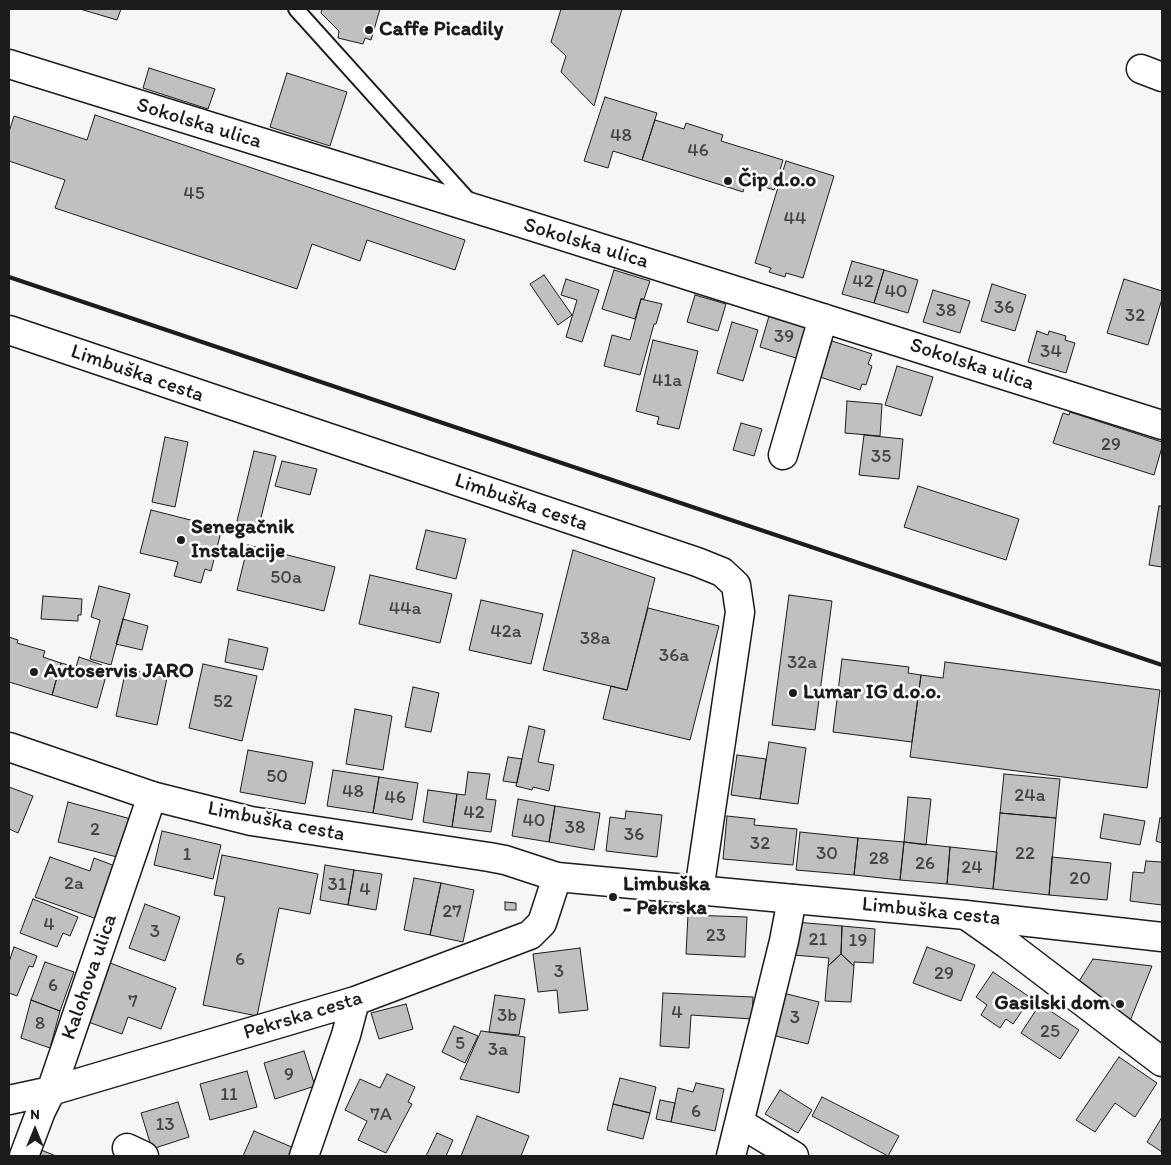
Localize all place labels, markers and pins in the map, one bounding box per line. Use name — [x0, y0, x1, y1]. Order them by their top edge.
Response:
place label: Caffe Picadily — [379, 17, 503, 43]
marker: Caffe Picadily — [363, 24, 375, 36]
place label: Čip d.o.o — [738, 168, 816, 194]
marker: Čip d.o.o — [722, 175, 734, 187]
place label: Senegačnik Instalacije — [191, 515, 294, 565]
marker: Senegačnik Instalacije — [175, 534, 187, 546]
place label: Avtoservis JARO — [44, 659, 194, 685]
marker: Avtoservis JARO — [28, 666, 40, 678]
place label: Lumar IG d.o.o. — [803, 680, 941, 706]
marker: Lumar IG d.o.o. — [787, 687, 799, 699]
place label: Limbuška - Pekrska — [623, 872, 710, 922]
marker: Limbuška - Pekrska — [607, 891, 619, 903]
place label: Gasilski dom — [994, 991, 1110, 1017]
marker: Gasilski dom — [1114, 998, 1126, 1010]

